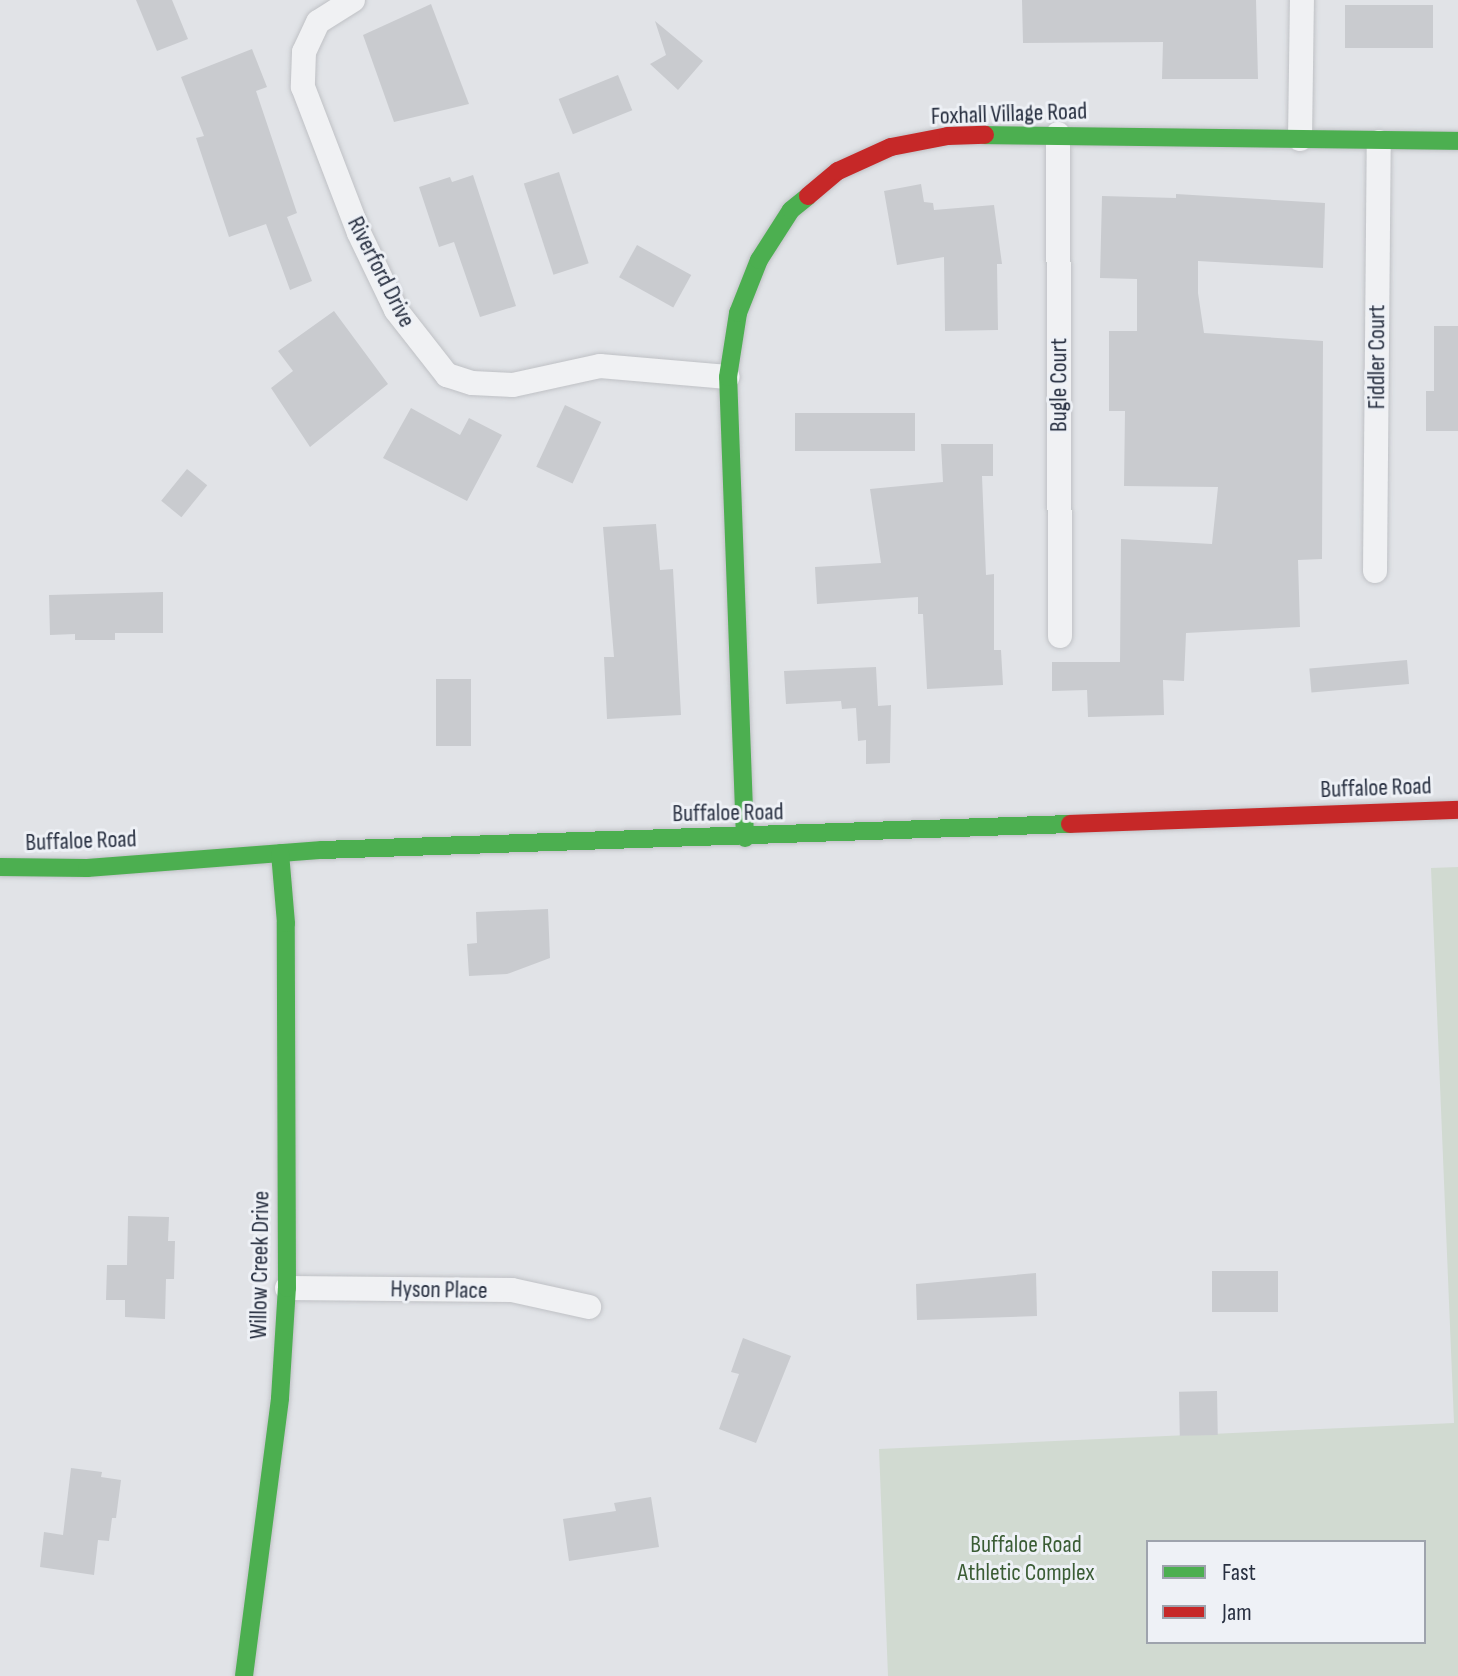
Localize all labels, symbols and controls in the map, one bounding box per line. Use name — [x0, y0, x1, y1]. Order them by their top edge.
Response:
street label: Foxhall Village Road — [930, 97, 1088, 131]
street label: Riverford Drive — [341, 212, 421, 332]
street label: Fiddler Court — [1363, 305, 1391, 409]
street label: Bugle Court — [1045, 338, 1073, 432]
street label: Buffaloe Road — [1320, 772, 1432, 804]
street label: Buffaloe Road — [672, 798, 784, 828]
street label: Buffaloe Road — [25, 825, 137, 857]
street label: Willow Creek Drive — [244, 1191, 276, 1339]
street label: Hyson Place — [390, 1275, 488, 1305]
park label: Buffaloe Road Athletic Complex — [958, 1531, 1094, 1587]
legend — [1146, 1540, 1426, 1644]
text: Fast — [1222, 1558, 1256, 1587]
text: Jam — [1222, 1598, 1252, 1627]

